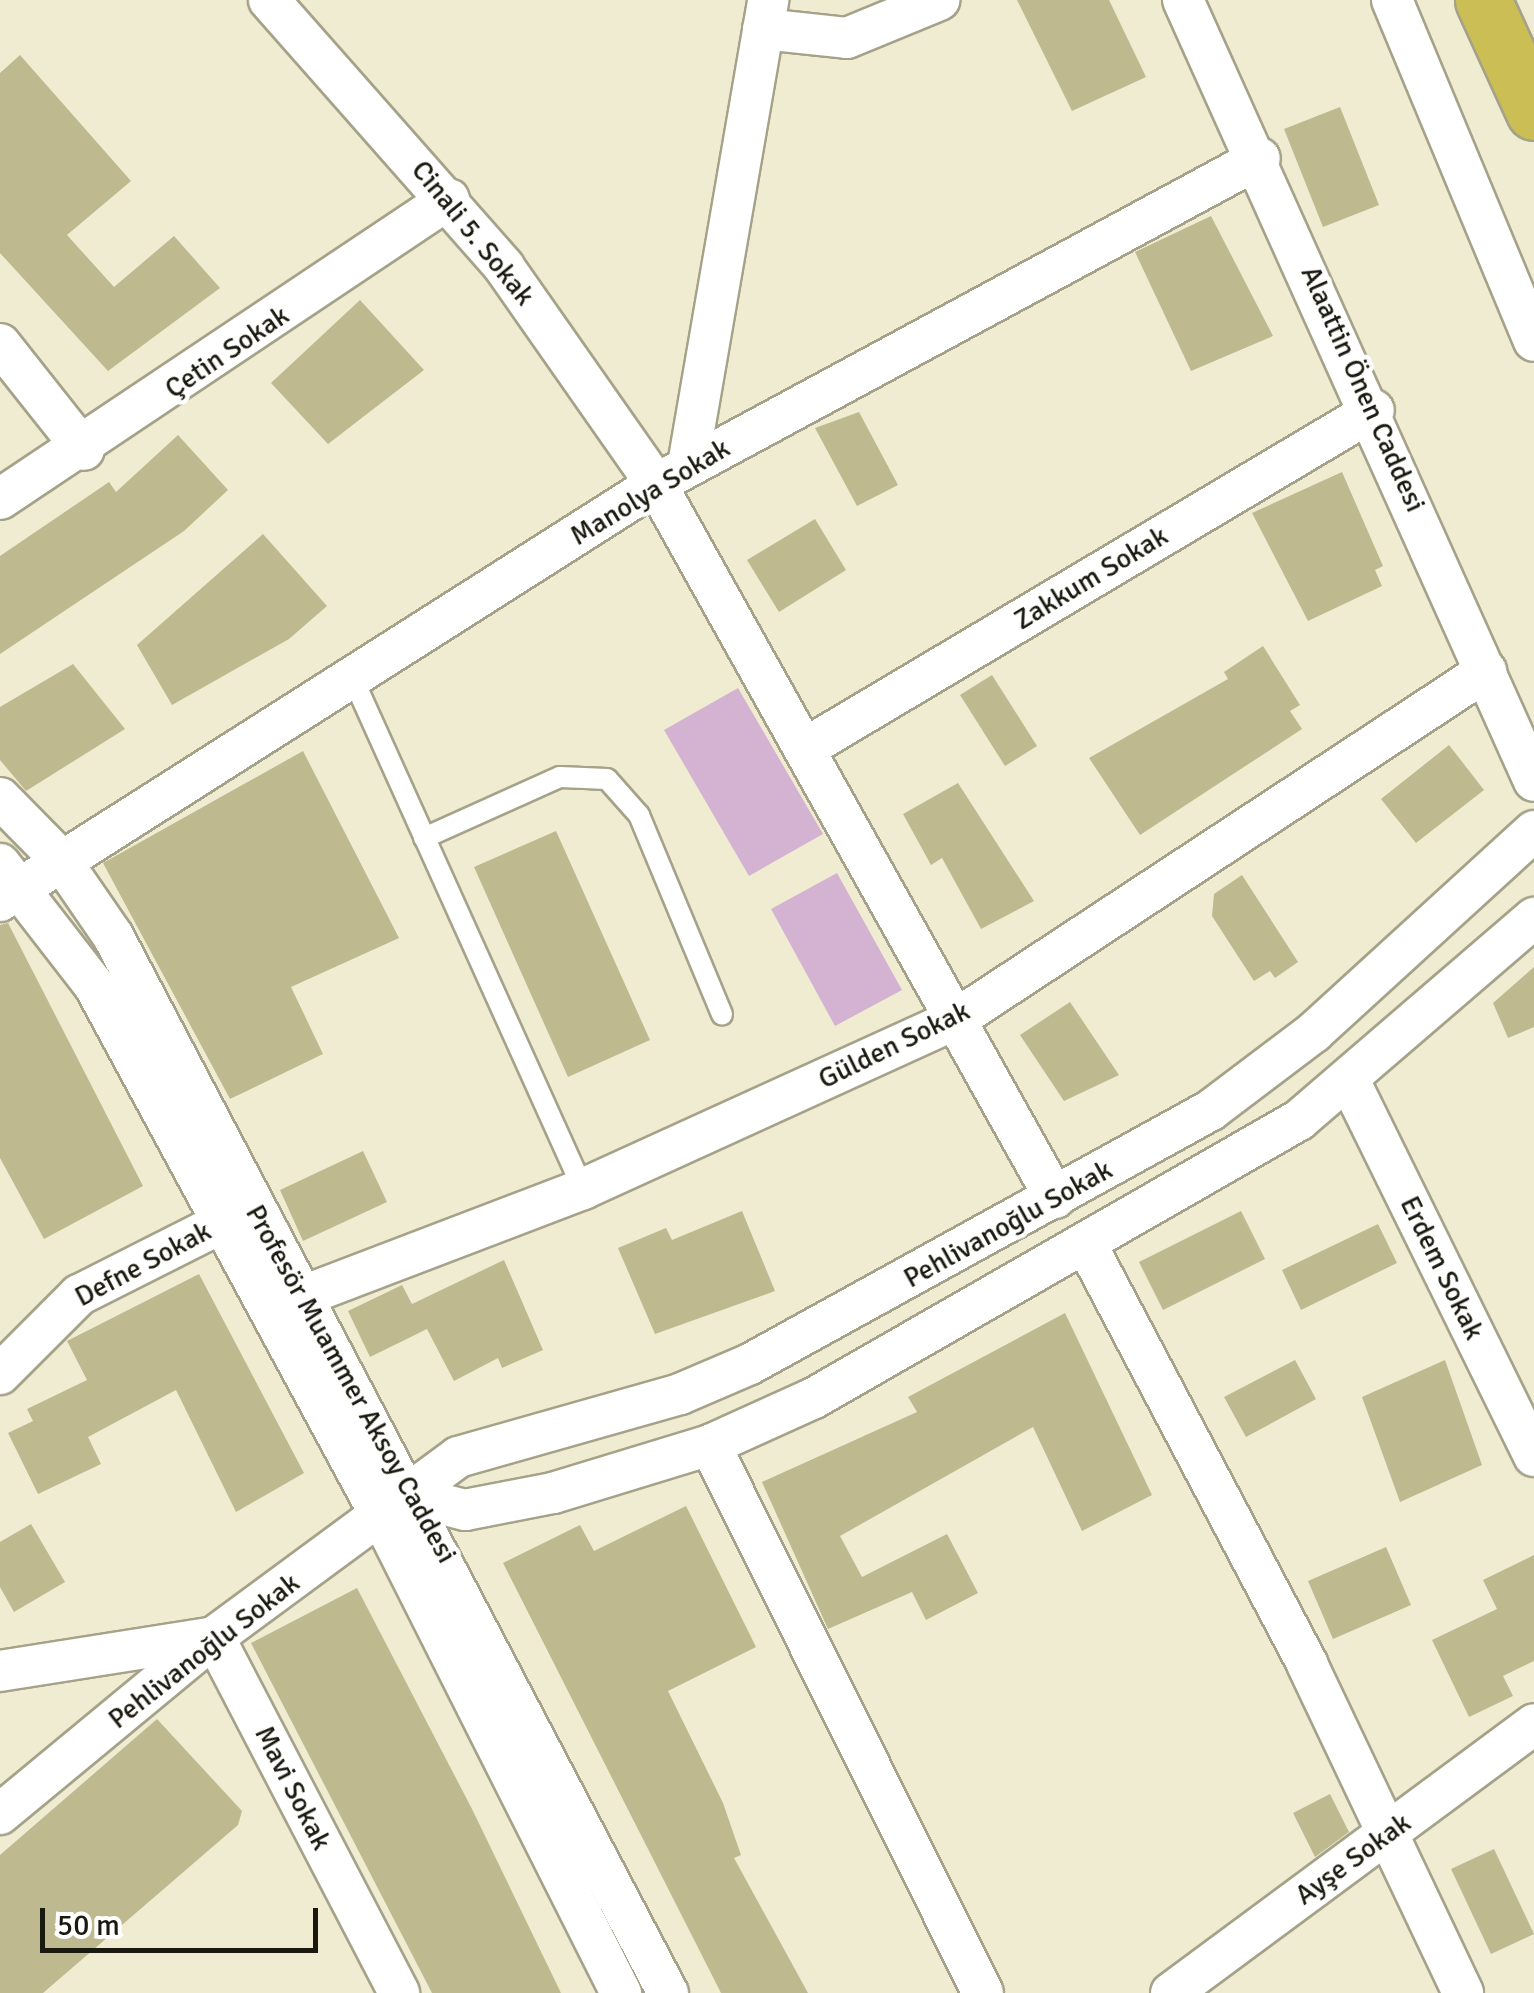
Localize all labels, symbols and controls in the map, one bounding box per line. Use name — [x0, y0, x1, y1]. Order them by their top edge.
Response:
street label: Cinali 5. Sokak — [404, 154, 542, 312]
street label: Alaattin Önen Caddesi — [1294, 261, 1432, 517]
street label: Çetin Sokak — [159, 298, 295, 406]
street label: Manolya Sokak — [564, 431, 736, 553]
street label: Zakkum Sokak — [1008, 519, 1174, 637]
street label: Gülden Sokak — [813, 994, 975, 1096]
street label: Pehlivanoğlu Sokak — [898, 1153, 1118, 1295]
street label: Erdem Sokak — [1393, 1191, 1491, 1345]
street label: Profesör Muammer Aksoy Caddesi — [238, 1199, 464, 1569]
street label: Defne Sokak — [69, 1214, 217, 1314]
street label: Pehlivanoğlu Sokak — [102, 1566, 306, 1736]
street label: Mavi Sokak — [247, 1720, 339, 1856]
street label: Ayşe Sokak — [1289, 1806, 1417, 1912]
scale bar — [45, 1888, 322, 1950]
text: 50 m — [57, 1907, 120, 1944]

